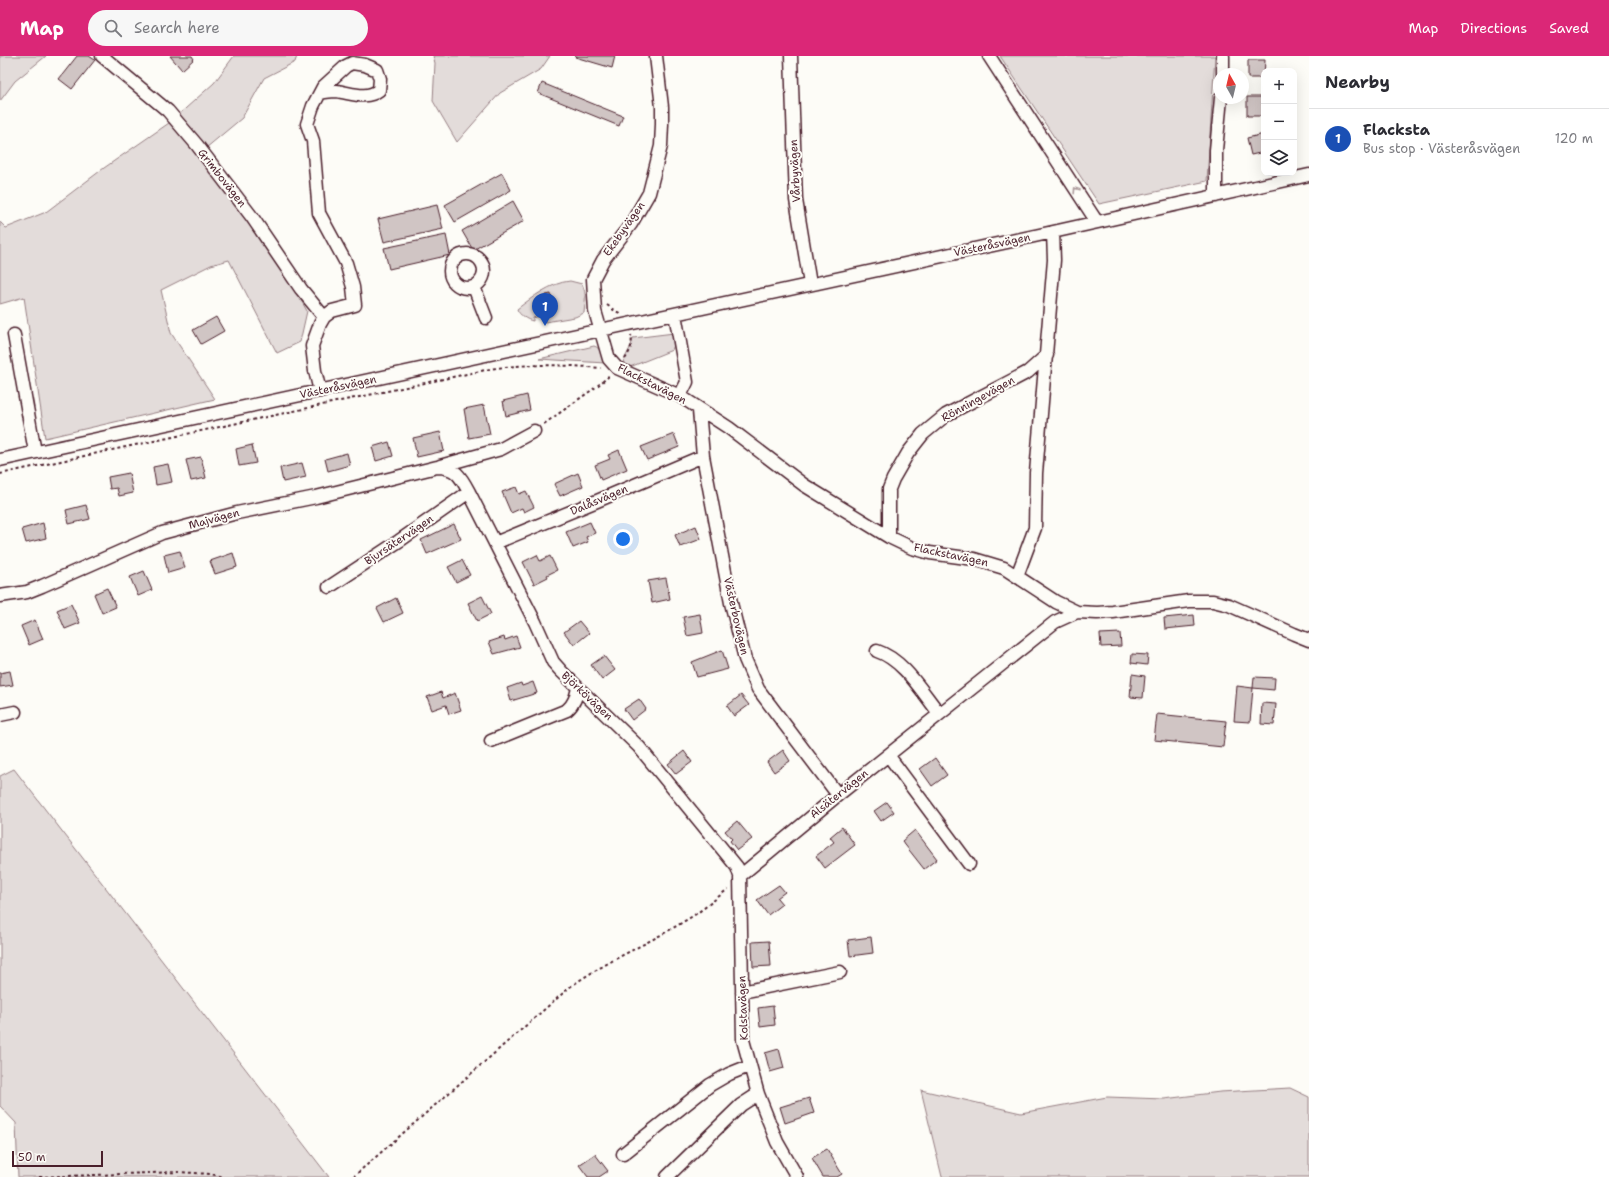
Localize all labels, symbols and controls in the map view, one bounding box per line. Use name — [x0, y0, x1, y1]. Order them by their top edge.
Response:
search box — [88, 10, 368, 46]
text: Map — [20, 16, 64, 41]
icon: search — [102, 17, 124, 39]
text: Search here — [134, 18, 220, 38]
text: Map — [1409, 19, 1439, 37]
text: Directions — [1461, 19, 1527, 37]
text: Saved — [1549, 19, 1589, 37]
north arrow — [1213, 68, 1249, 104]
map controls — [1261, 68, 1297, 176]
button: + — [1261, 68, 1297, 104]
text: Nearby — [1325, 71, 1390, 93]
button: − — [1261, 104, 1297, 140]
text: Flacksta — [1363, 120, 1430, 140]
text: 1 — [1335, 130, 1341, 147]
text: 120 m — [1555, 130, 1593, 147]
street label: Vårbyvägen — [786, 139, 804, 203]
button: layers — [1261, 140, 1297, 176]
text: Bus stop · Västeråsvägen — [1363, 140, 1520, 157]
street label: Grimbovägen — [194, 146, 250, 211]
one-way arrow — [1073, 187, 1080, 194]
street label: Ekebyvägen — [600, 199, 648, 259]
street label: Västeråsvägen — [952, 229, 1032, 260]
pin: 1 — [532, 293, 558, 326]
street label: Flackstavägen — [615, 360, 689, 408]
street label: Västeråsvägen — [298, 371, 378, 402]
street label: Rönningevägen — [939, 373, 1018, 425]
street label: Dalåsvägen — [568, 481, 630, 519]
street label: Majvägen — [187, 505, 241, 533]
street label: Bjursätervägen — [362, 511, 437, 569]
your location — [613, 529, 633, 549]
street label: Flackstavägen — [912, 540, 990, 570]
street label: Västerbovägen — [720, 576, 752, 657]
street label: Björkövägen — [558, 668, 616, 724]
street label: Alsätervägen — [807, 766, 871, 822]
street label: Kolstavägen — [734, 975, 752, 1041]
scale bar — [12, 1149, 103, 1168]
text: 50 m — [18, 1150, 46, 1165]

